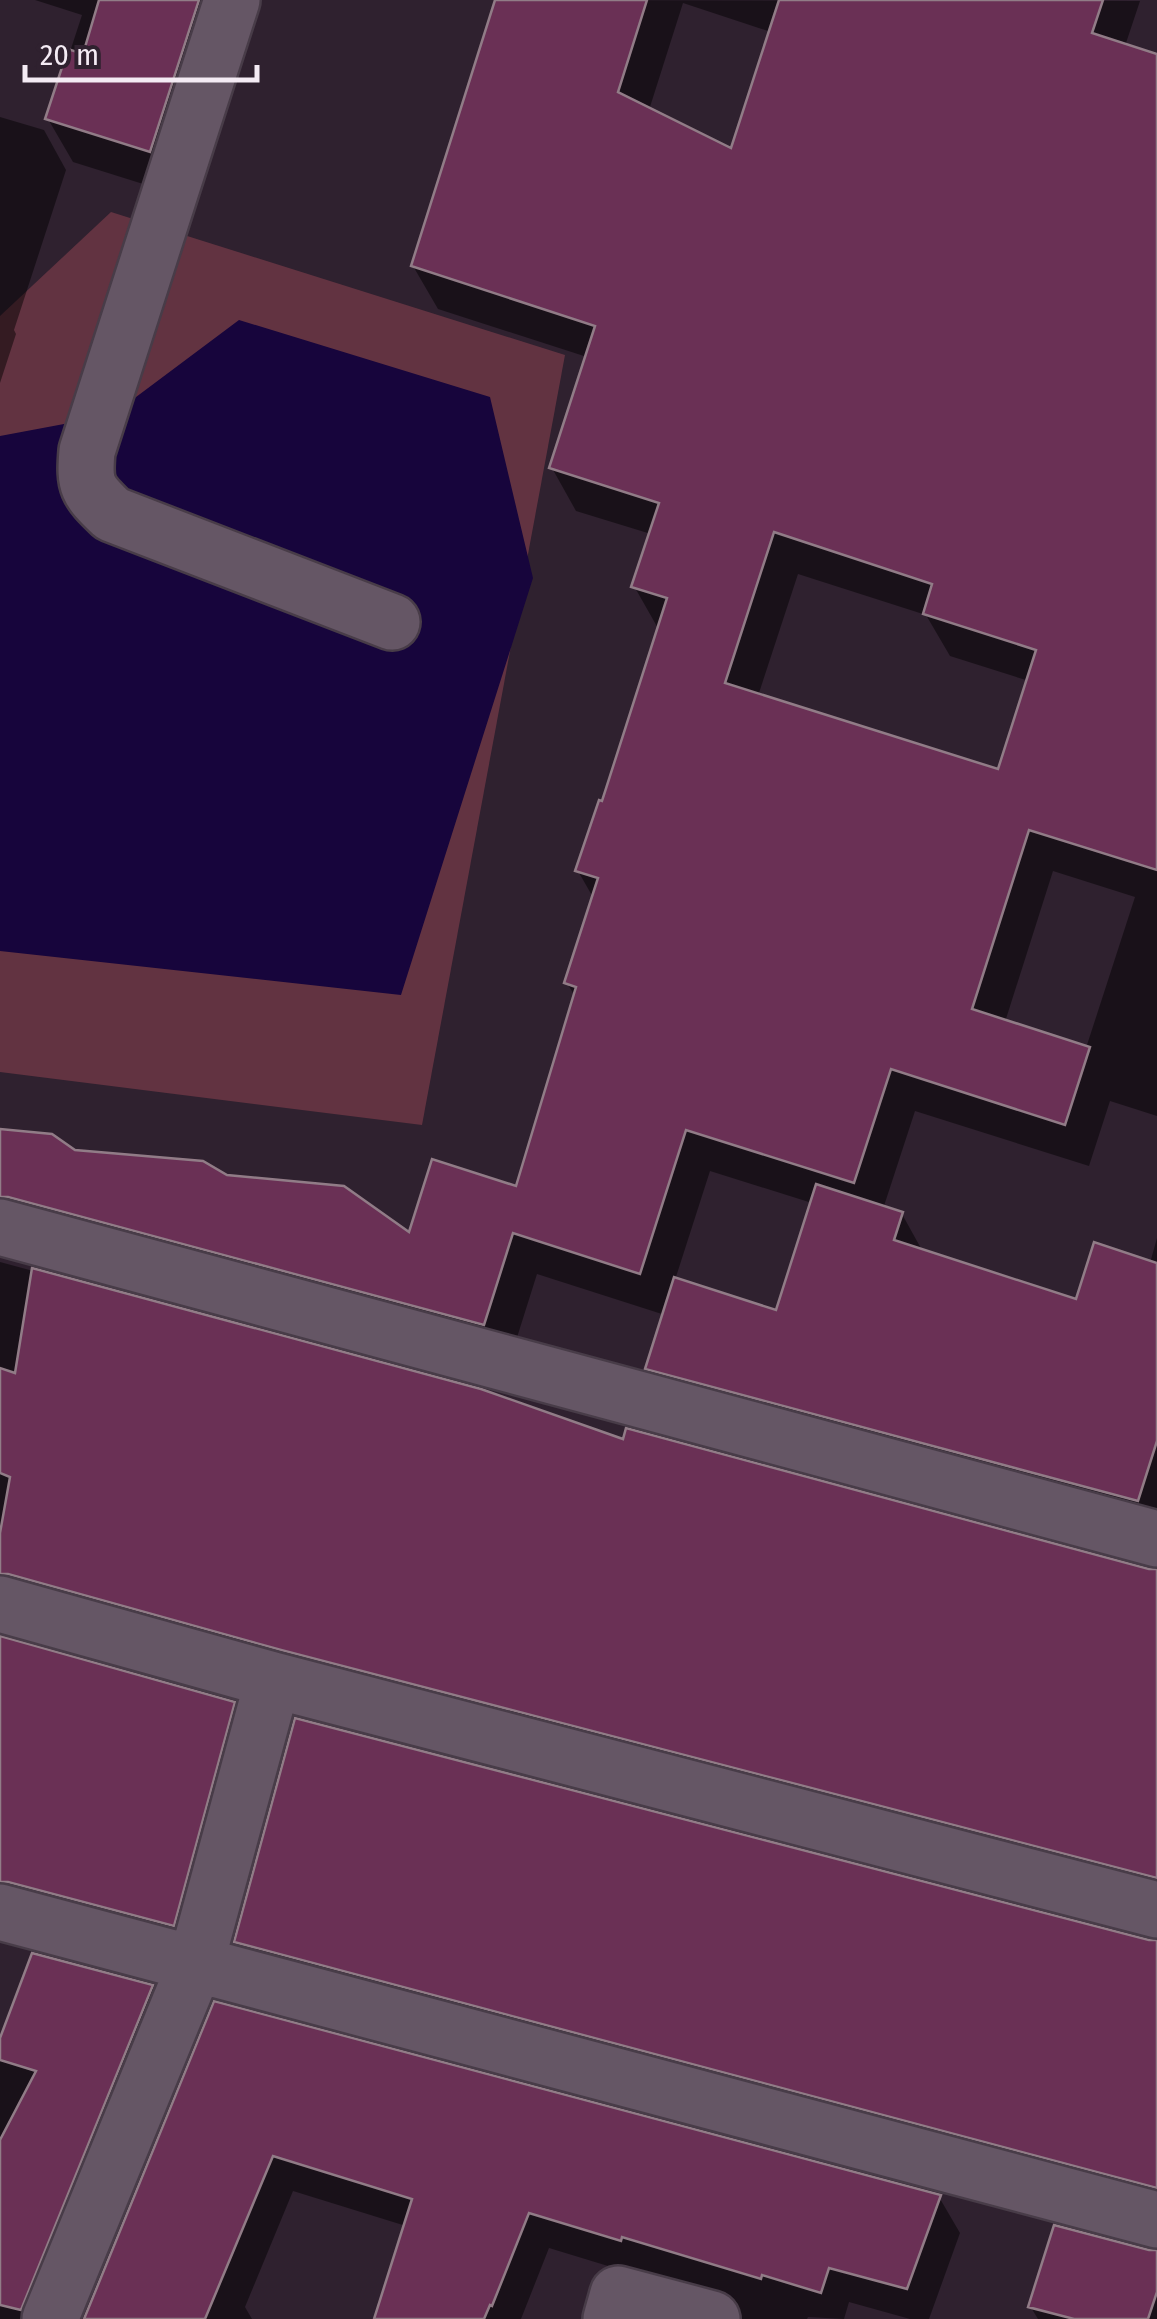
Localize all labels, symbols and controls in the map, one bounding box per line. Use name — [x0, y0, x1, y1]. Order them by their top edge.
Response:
scale bar — [25, 20, 258, 82]
text: 20 m — [40, 37, 99, 73]

